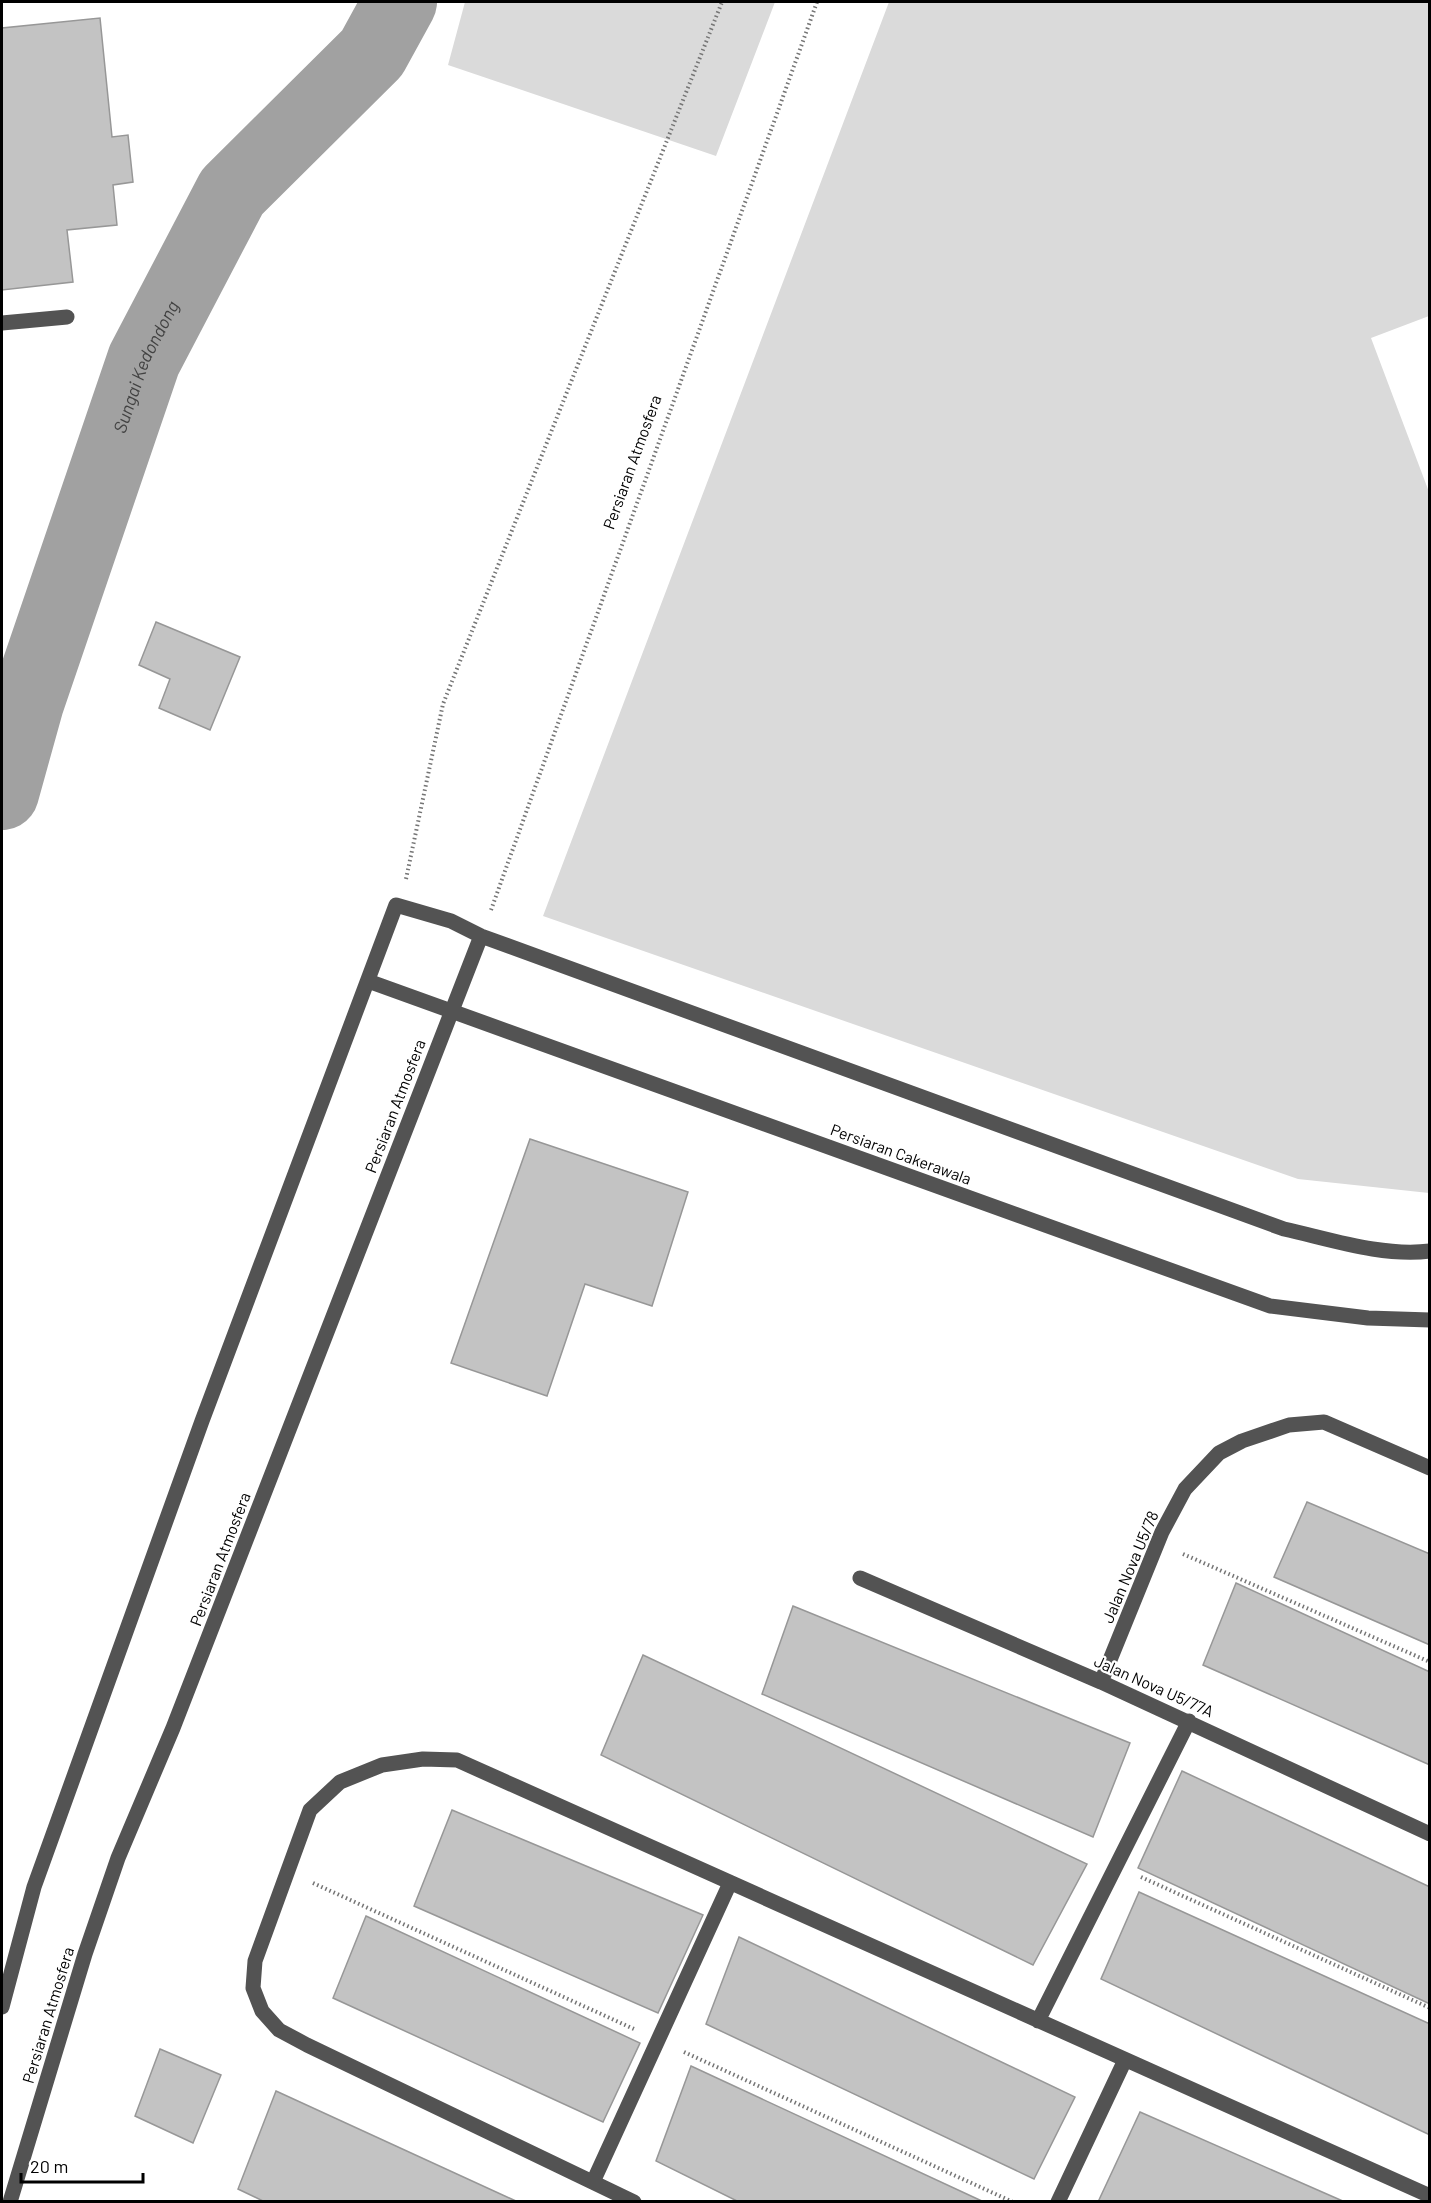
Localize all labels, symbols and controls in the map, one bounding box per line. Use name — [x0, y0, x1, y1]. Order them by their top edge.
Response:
water label: Sungai Kedondong — [108, 297, 183, 436]
street label: Persiaran Atmosfera — [598, 392, 665, 532]
street label: Persiaran Atmosfera — [360, 1036, 429, 1175]
street label: Persiaran Cakerawala — [828, 1119, 974, 1188]
street label: Persiaran Atmosfera — [185, 1489, 254, 1628]
street label: Jalan Nova U5/78 — [1097, 1508, 1162, 1626]
street label: Jalan Nova U5/77A — [1091, 1651, 1217, 1721]
street label: Persiaran Atmosfera — [18, 1944, 77, 2085]
scale bar — [21, 2146, 142, 2184]
text: 20 m — [30, 2155, 68, 2177]

